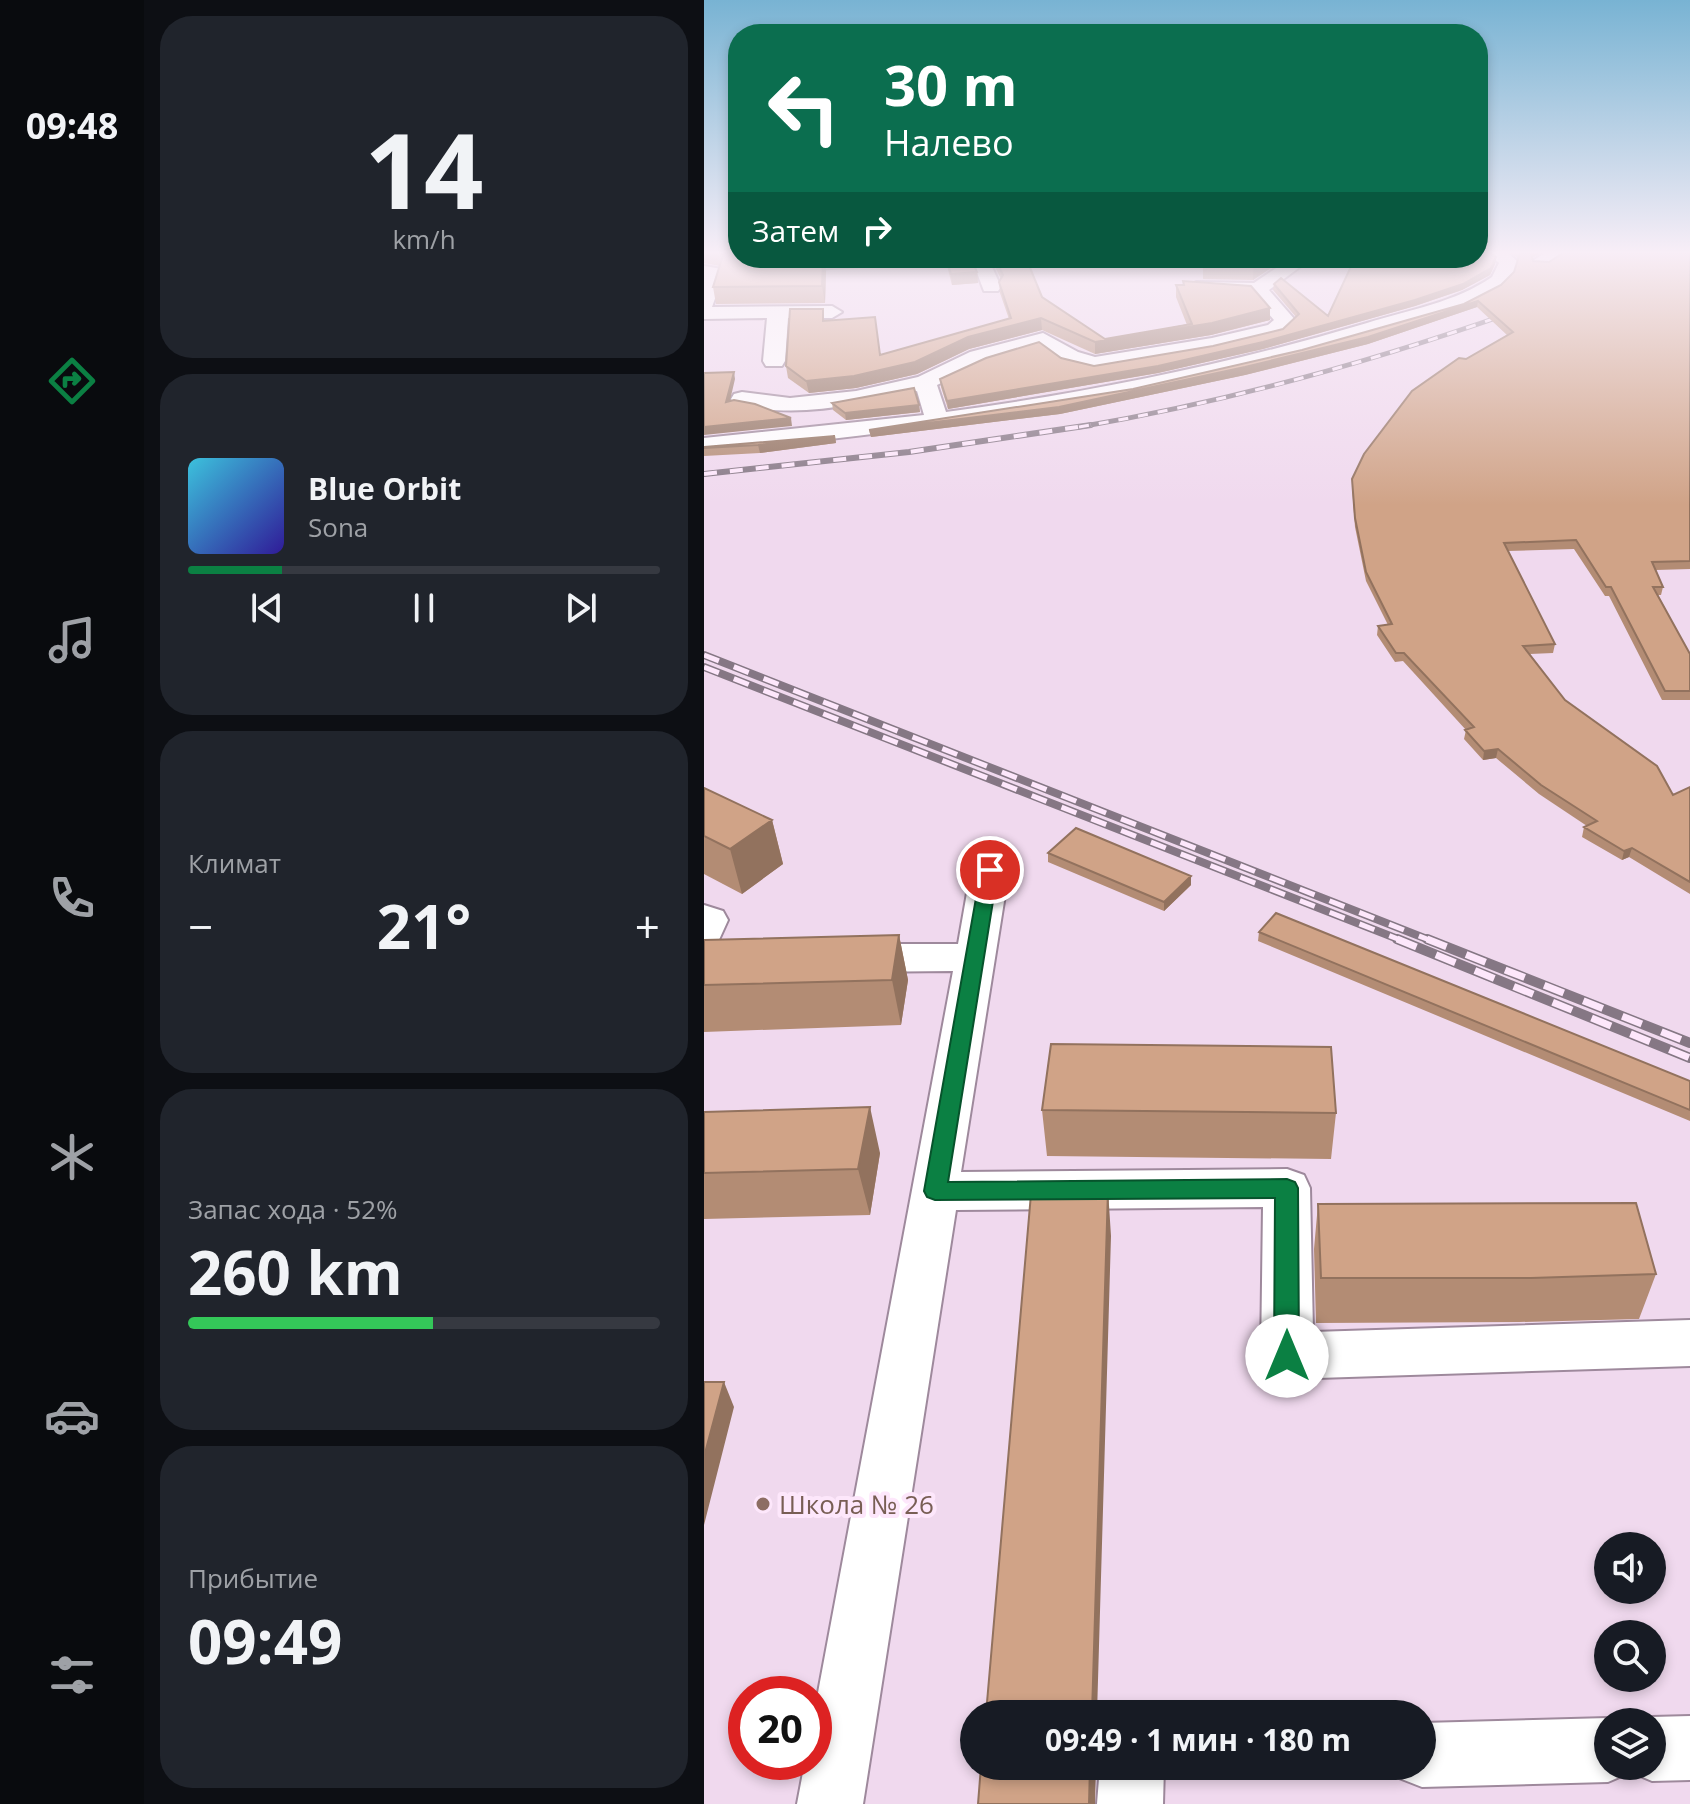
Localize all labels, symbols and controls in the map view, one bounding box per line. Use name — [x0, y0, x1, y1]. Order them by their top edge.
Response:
text: 30 m — [884, 46, 1018, 122]
icon: left — [752, 56, 856, 160]
text: 14 — [365, 98, 483, 239]
text: 09:48 — [26, 101, 118, 150]
text: Налево — [884, 118, 1014, 167]
icon: right — [855, 208, 899, 252]
text: Затем — [752, 210, 839, 251]
text: km/h — [392, 221, 456, 257]
icon: directions — [44, 353, 100, 409]
text: Blue Orbit — [308, 468, 461, 509]
text: Sona — [308, 509, 368, 545]
icon: previous — [245, 586, 289, 630]
icon: pause — [402, 586, 446, 630]
icon: next — [559, 586, 603, 630]
icon: music — [44, 612, 100, 668]
pin — [956, 836, 1024, 904]
text: Климат — [188, 845, 281, 881]
icon: arrive — [968, 848, 1012, 892]
icon: phone — [44, 870, 100, 926]
text: 21° — [377, 885, 471, 967]
text: − — [188, 896, 213, 956]
text: + — [635, 896, 660, 956]
icon: climate — [44, 1129, 100, 1185]
text: Запас хода · 52% — [188, 1191, 398, 1227]
text: 260 km — [188, 1231, 403, 1313]
position arrow — [1245, 1314, 1329, 1398]
icon: car — [44, 1388, 100, 1444]
place label: Школа № 26 — [779, 1486, 934, 1522]
marker: Школа № 26 — [754, 1495, 772, 1513]
map controls — [1594, 1532, 1666, 1780]
button: sound — [1594, 1532, 1666, 1604]
text: Прибытие — [188, 1560, 318, 1596]
text: 09:49 — [188, 1600, 342, 1682]
button: search — [1594, 1620, 1666, 1692]
icon: filters — [44, 1647, 100, 1703]
speed limit sign: 20 — [728, 1676, 832, 1780]
button: layers — [1594, 1708, 1666, 1780]
text: 09:49 · 1 мин · 180 m — [1045, 1719, 1351, 1760]

